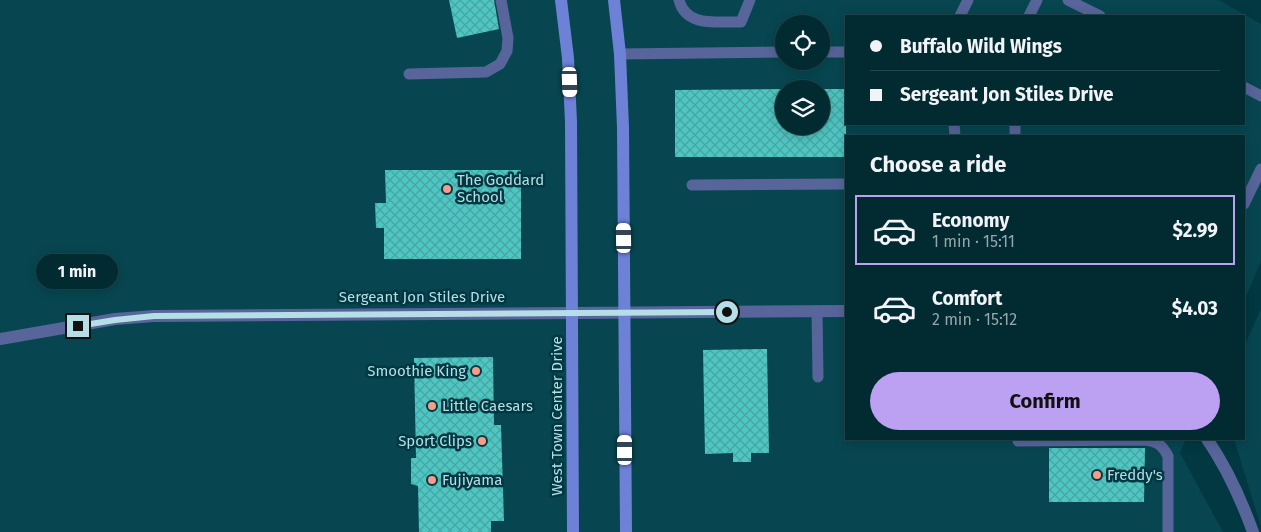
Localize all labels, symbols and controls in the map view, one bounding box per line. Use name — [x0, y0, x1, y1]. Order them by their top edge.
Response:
map controls — [775, 15, 830, 135]
button: locate — [775, 15, 830, 70]
text: Buffalo Wild Wings — [900, 35, 1062, 58]
car — [561, 67, 578, 97]
button: layers — [775, 80, 830, 135]
text: Sergeant Jon Stiles Drive — [900, 83, 1114, 106]
text: Choose a ride — [870, 151, 1006, 178]
place label: The Goddard School — [457, 171, 544, 206]
marker: The Goddard School — [441, 183, 453, 195]
icon: car — [872, 208, 917, 253]
text: Economy — [932, 209, 1009, 232]
text: $2.99 — [1173, 219, 1218, 242]
car — [616, 223, 631, 253]
text: 1 min · 15:11 — [932, 232, 1015, 251]
callout: 1 min — [37, 254, 119, 288]
text: 1 min — [58, 262, 96, 281]
icon: car — [872, 286, 917, 331]
text: Comfort — [932, 287, 1002, 310]
street label: Sergeant Jon Stiles Drive — [339, 288, 505, 306]
text: $4.03 — [1172, 297, 1218, 320]
route start — [716, 301, 738, 323]
text: 2 min · 15:12 — [932, 310, 1017, 329]
route end — [67, 315, 89, 337]
street label: West Town Center Drive — [548, 336, 566, 496]
place label: Smoothie King — [367, 362, 466, 380]
marker: Smoothie King — [470, 365, 482, 377]
button: Confirm — [870, 372, 1220, 430]
place label: Little Caesars — [442, 397, 533, 415]
marker: Little Caesars — [426, 400, 438, 412]
place label: Sport Clips — [398, 432, 472, 450]
marker: Sport Clips — [476, 435, 488, 447]
car — [617, 435, 632, 465]
place label: Freddy's — [1107, 466, 1163, 484]
marker: Freddy's — [1091, 469, 1103, 481]
place label: Fujiyama — [442, 471, 502, 489]
marker: Fujiyama — [426, 474, 438, 486]

